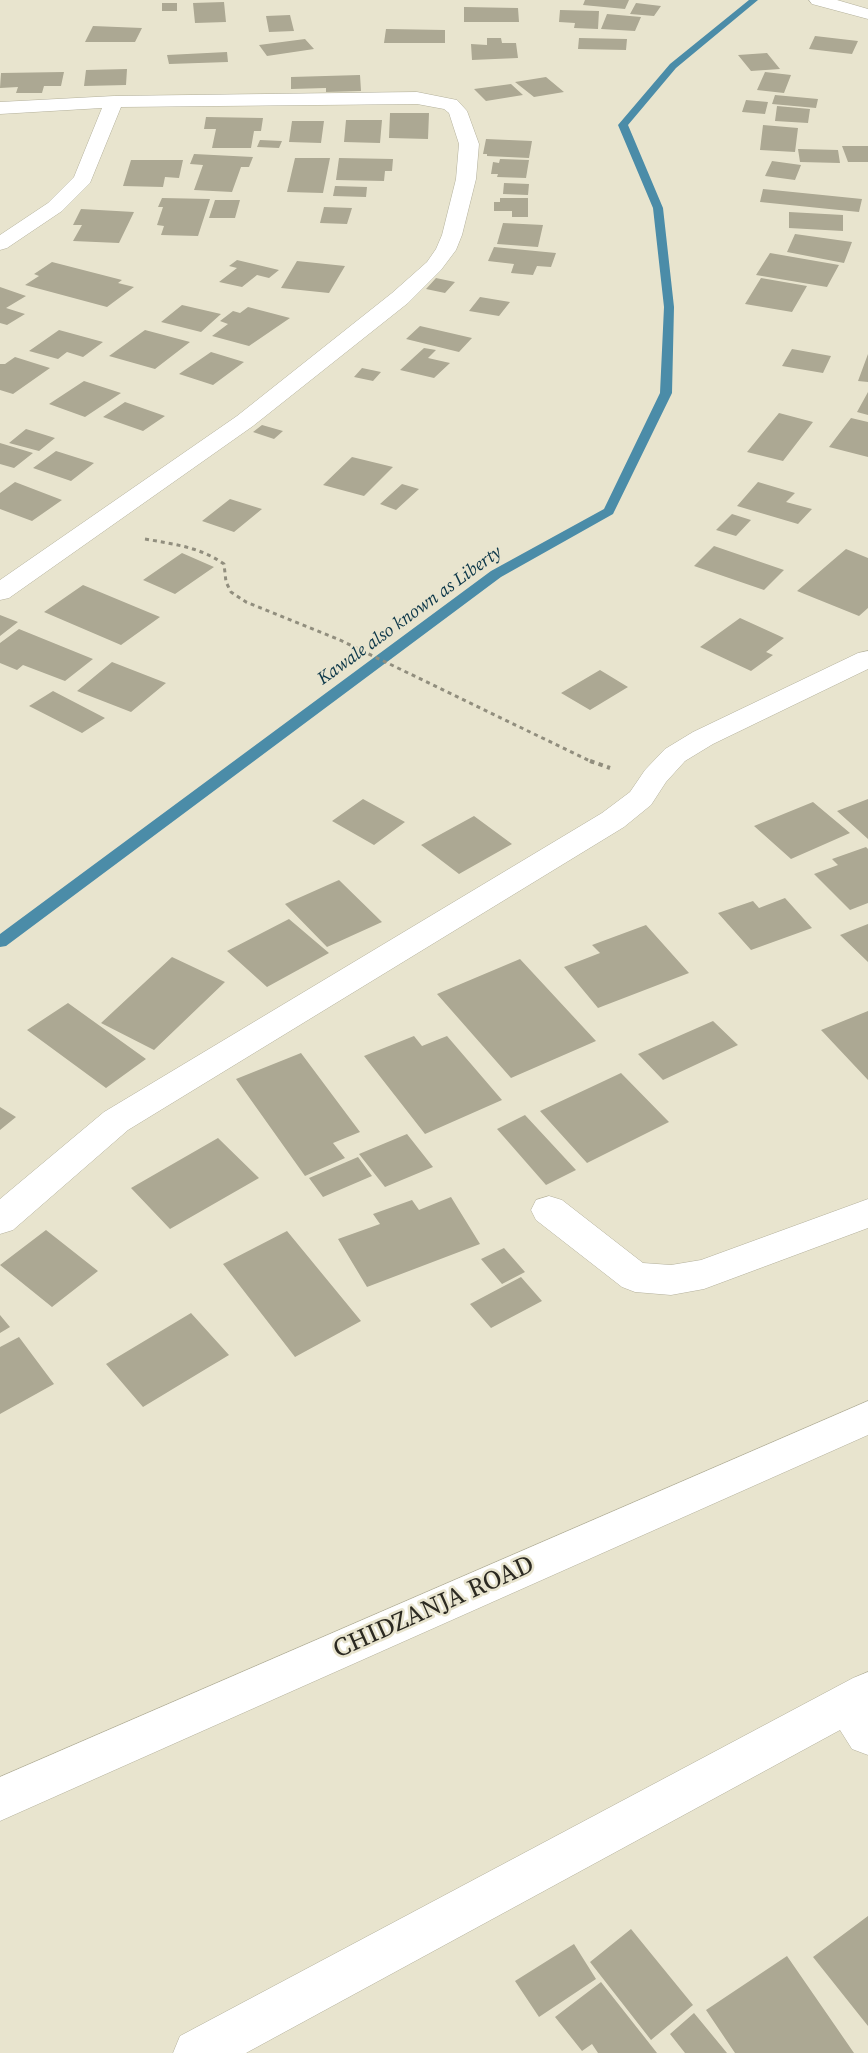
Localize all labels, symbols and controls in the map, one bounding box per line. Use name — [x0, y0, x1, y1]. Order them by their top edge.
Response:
water label: Kawale also known as Liberty — [314, 542, 506, 690]
street label: CHIDZANJA ROAD — [329, 1550, 539, 1666]

